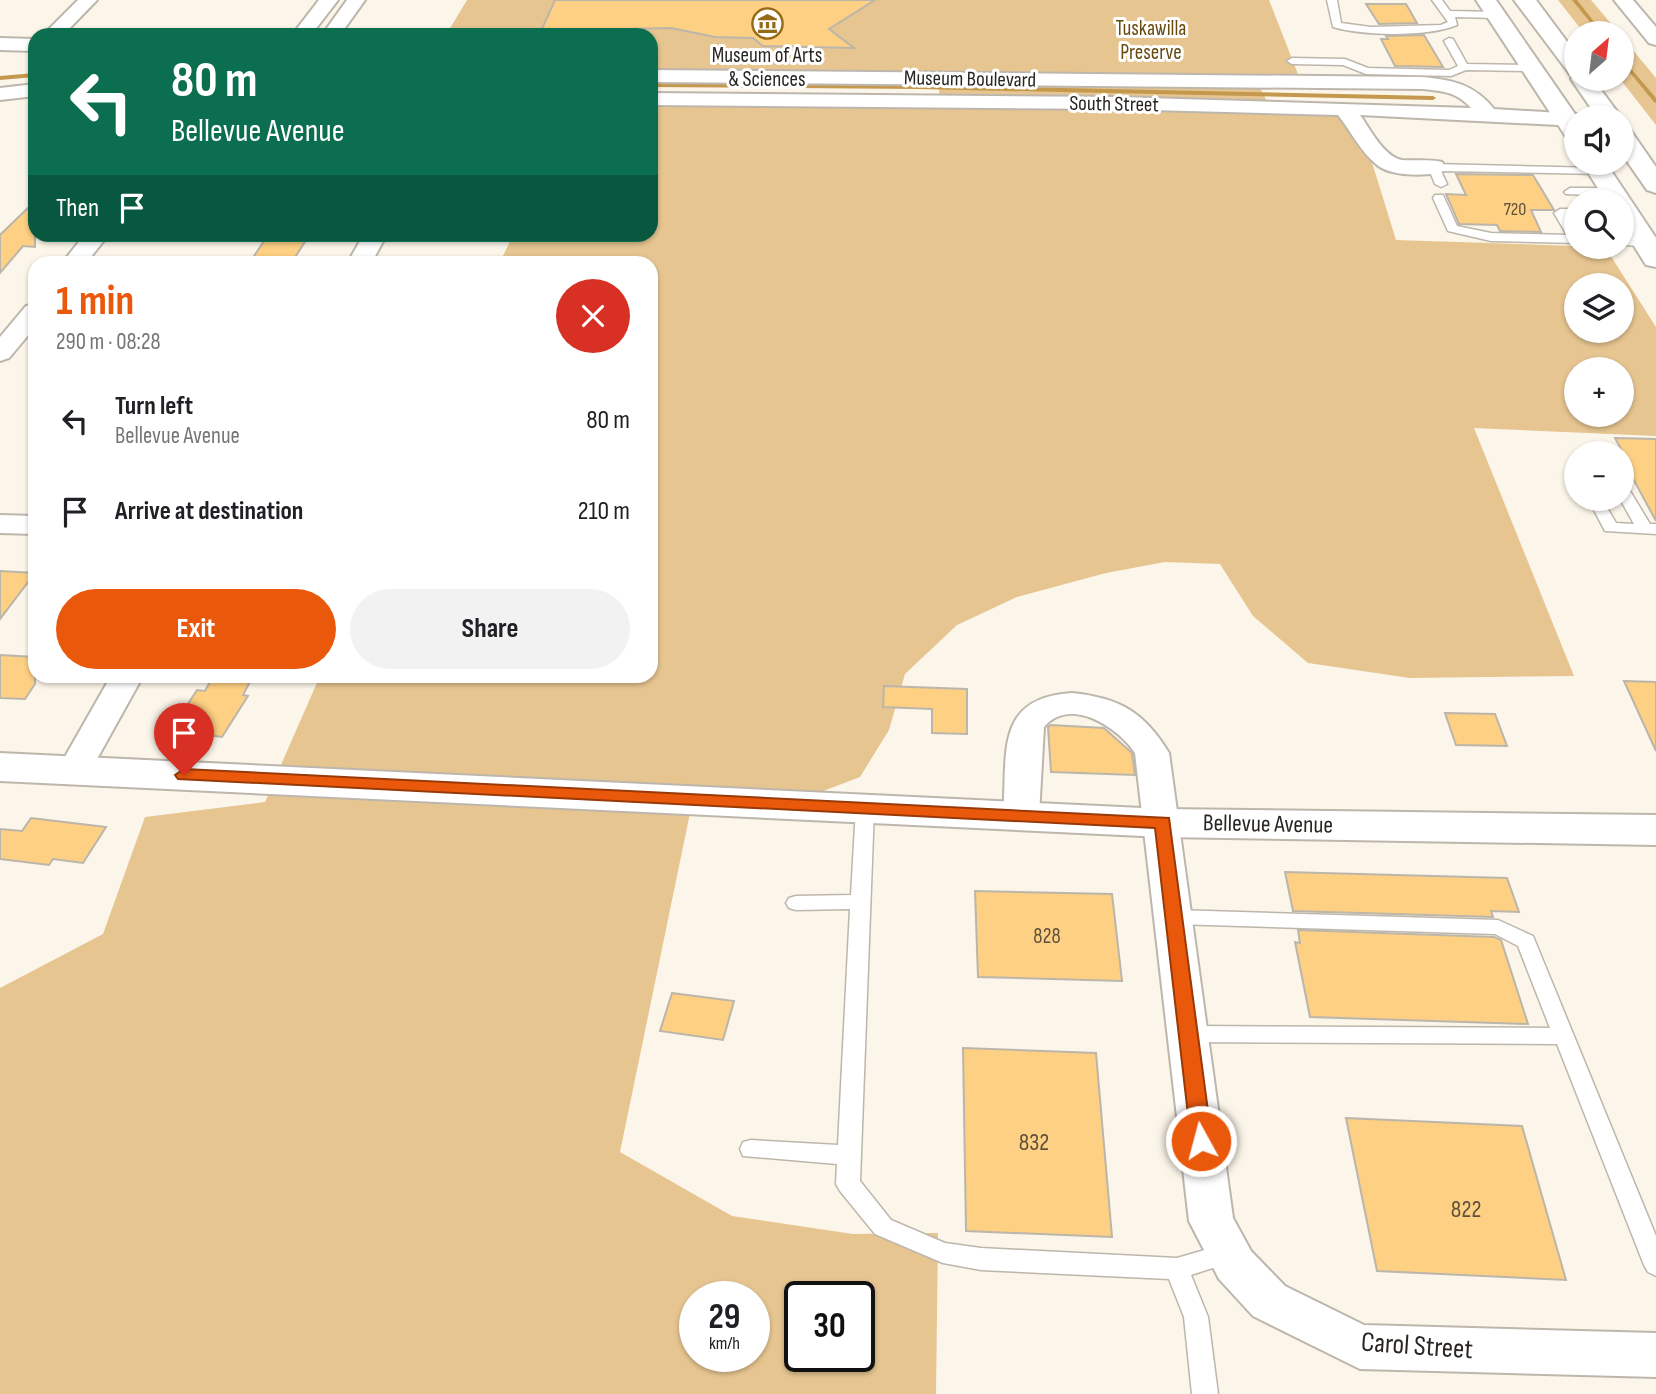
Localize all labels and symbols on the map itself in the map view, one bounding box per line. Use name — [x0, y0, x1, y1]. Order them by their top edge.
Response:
museum icon: Museum of Arts & Sciences — [750, 6, 784, 40]
park label: Tuskawilla Preserve — [1116, 16, 1186, 65]
north arrow — [1564, 21, 1634, 91]
place label: Museum of Arts & Sciences — [712, 43, 822, 92]
street label: Museum Boulevard — [904, 65, 1036, 93]
street label: South Street — [1069, 91, 1159, 117]
house number: 720 — [1504, 199, 1526, 220]
pin — [154, 703, 214, 775]
street label: Bellevue Avenue — [1203, 808, 1333, 840]
house number: 828 — [1033, 924, 1061, 949]
position arrow — [1164, 1104, 1238, 1178]
house number: 832 — [1019, 1128, 1049, 1157]
house number: 822 — [1451, 1195, 1481, 1224]
speed limit sign: 30 — [784, 1281, 875, 1372]
street label: Carol Street — [1360, 1326, 1474, 1366]

